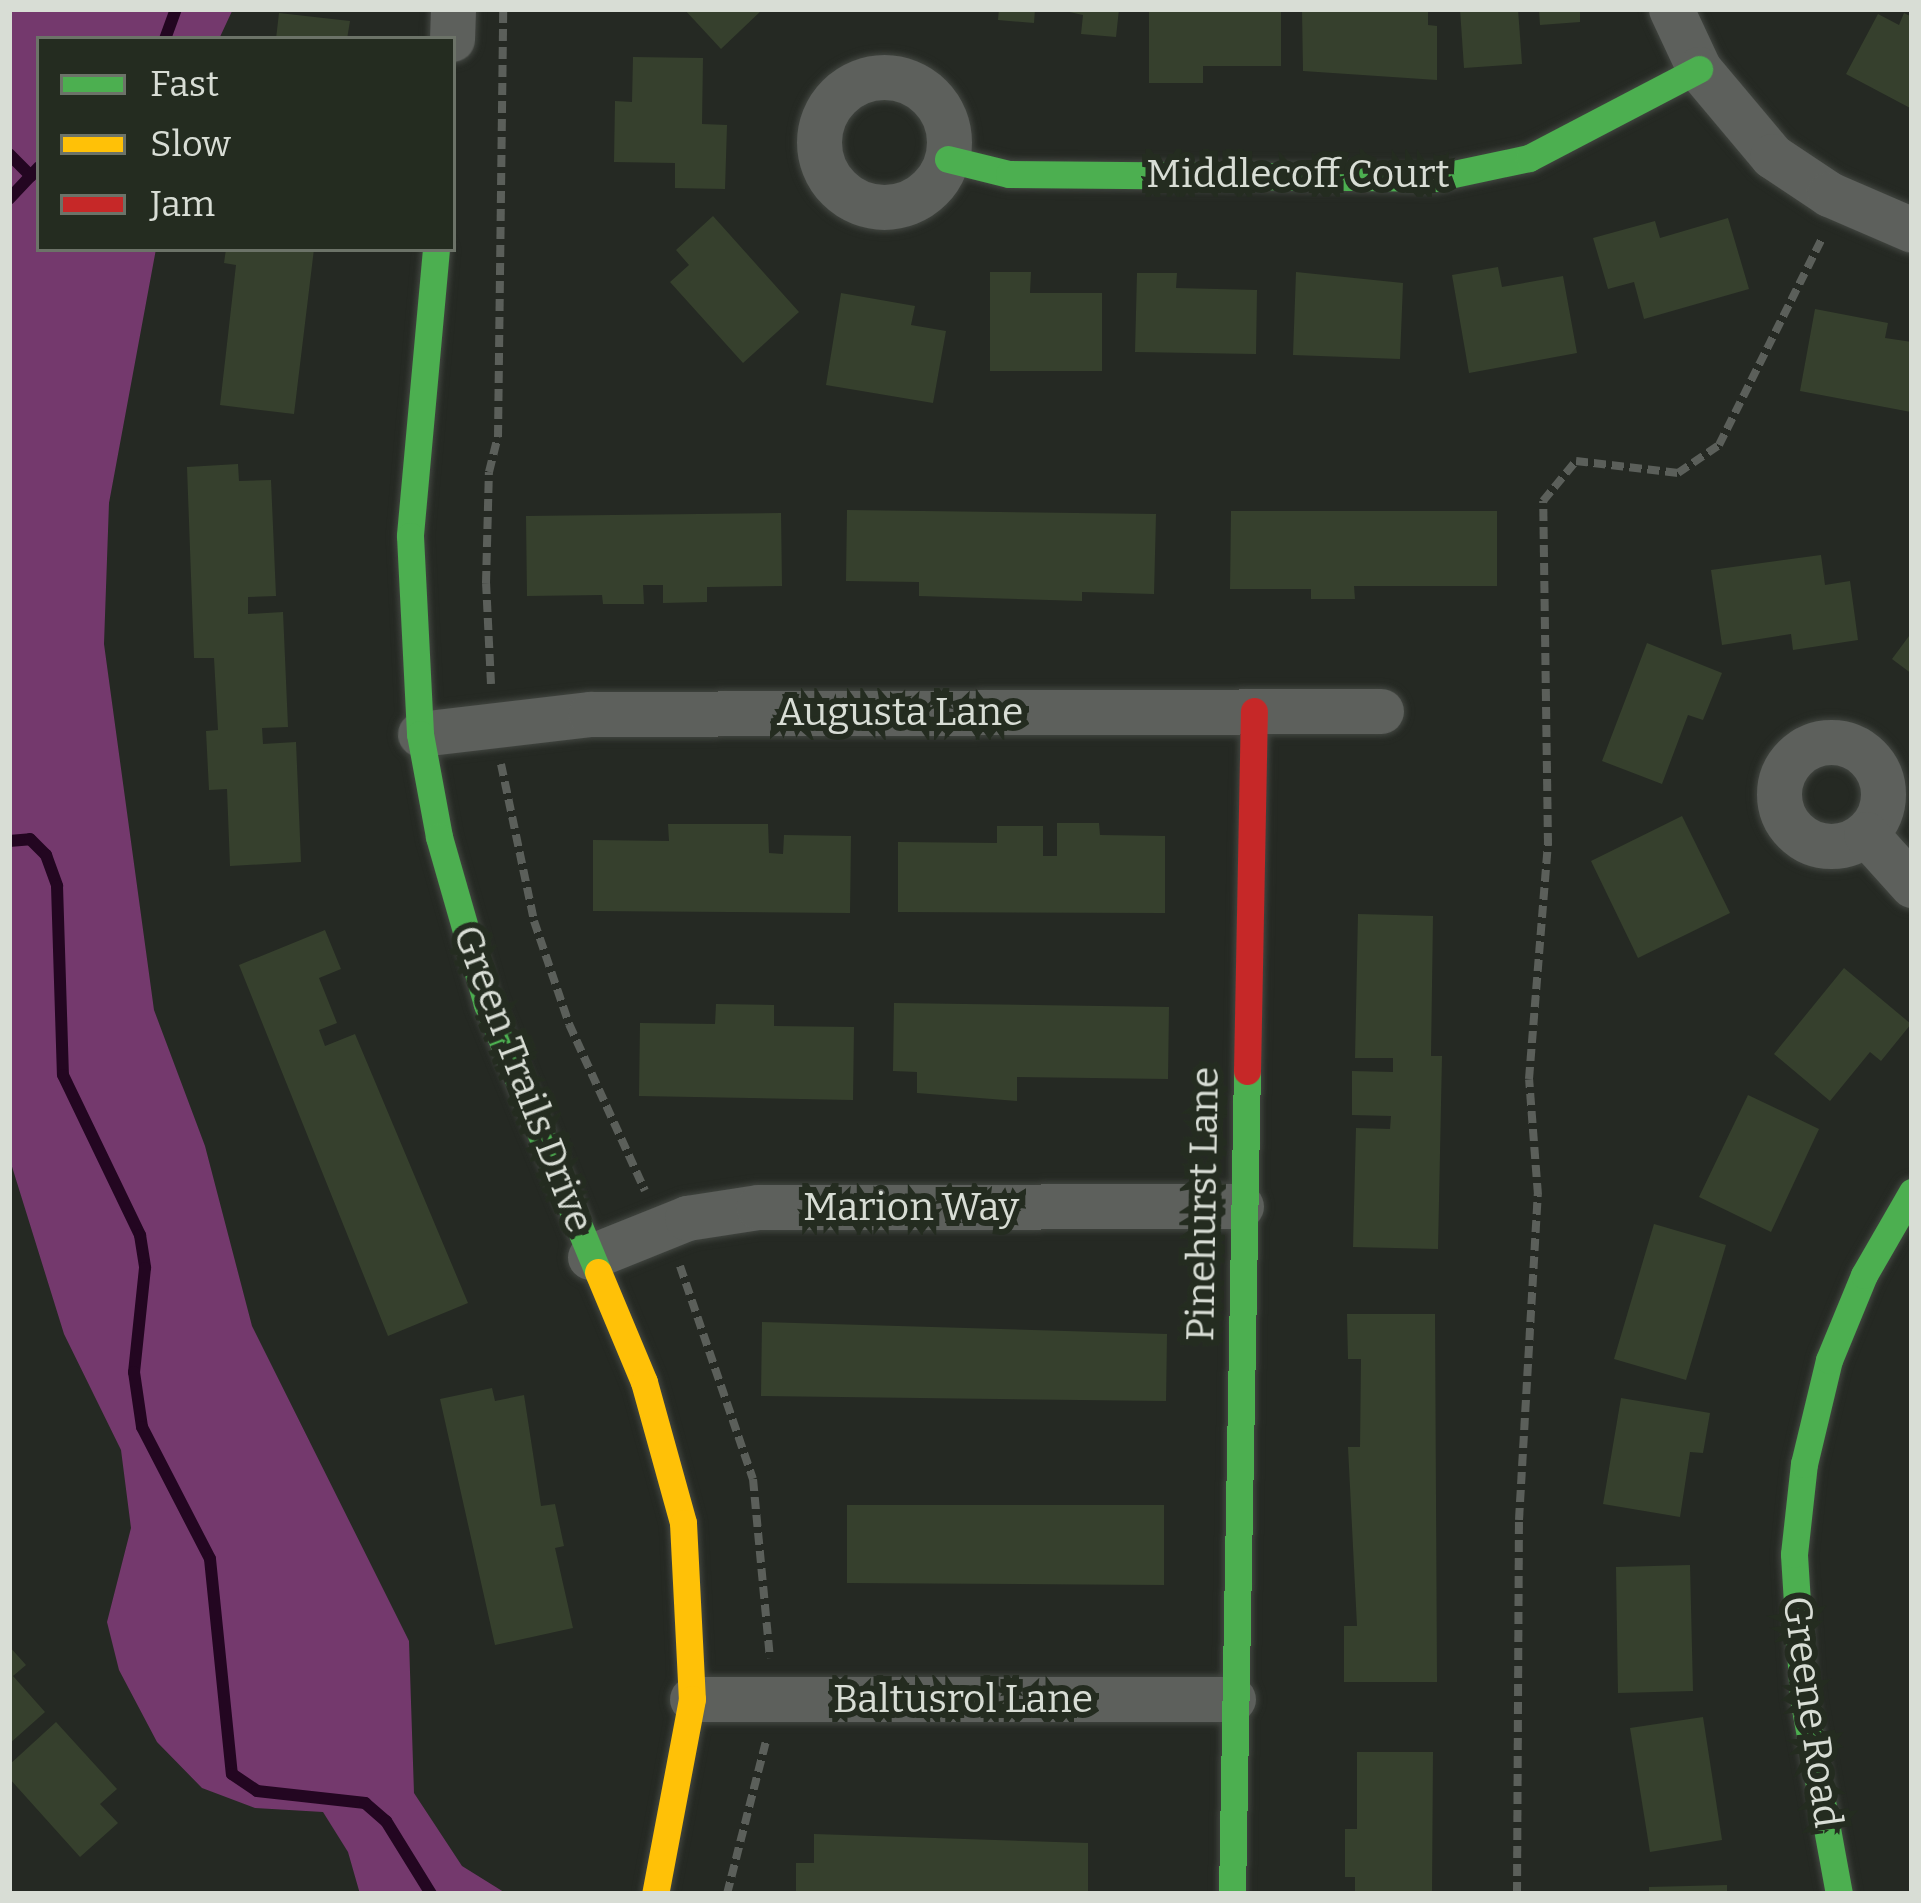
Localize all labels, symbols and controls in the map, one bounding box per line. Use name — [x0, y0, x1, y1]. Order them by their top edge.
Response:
legend — [36, 36, 456, 252]
text: Fast — [150, 62, 219, 106]
text: Slow — [150, 122, 231, 166]
street label: Middlecoff Court — [1146, 151, 1450, 197]
text: Jam — [150, 182, 215, 226]
street label: Augusta Lane — [777, 689, 1023, 735]
street label: Green Trails Drive — [443, 919, 603, 1239]
street label: Pinehurst Lane — [1177, 1066, 1229, 1342]
street label: Marion Way — [803, 1184, 1019, 1230]
street label: Greene Road — [1773, 1593, 1851, 1831]
street label: Baltusrol Lane — [833, 1676, 1093, 1722]

